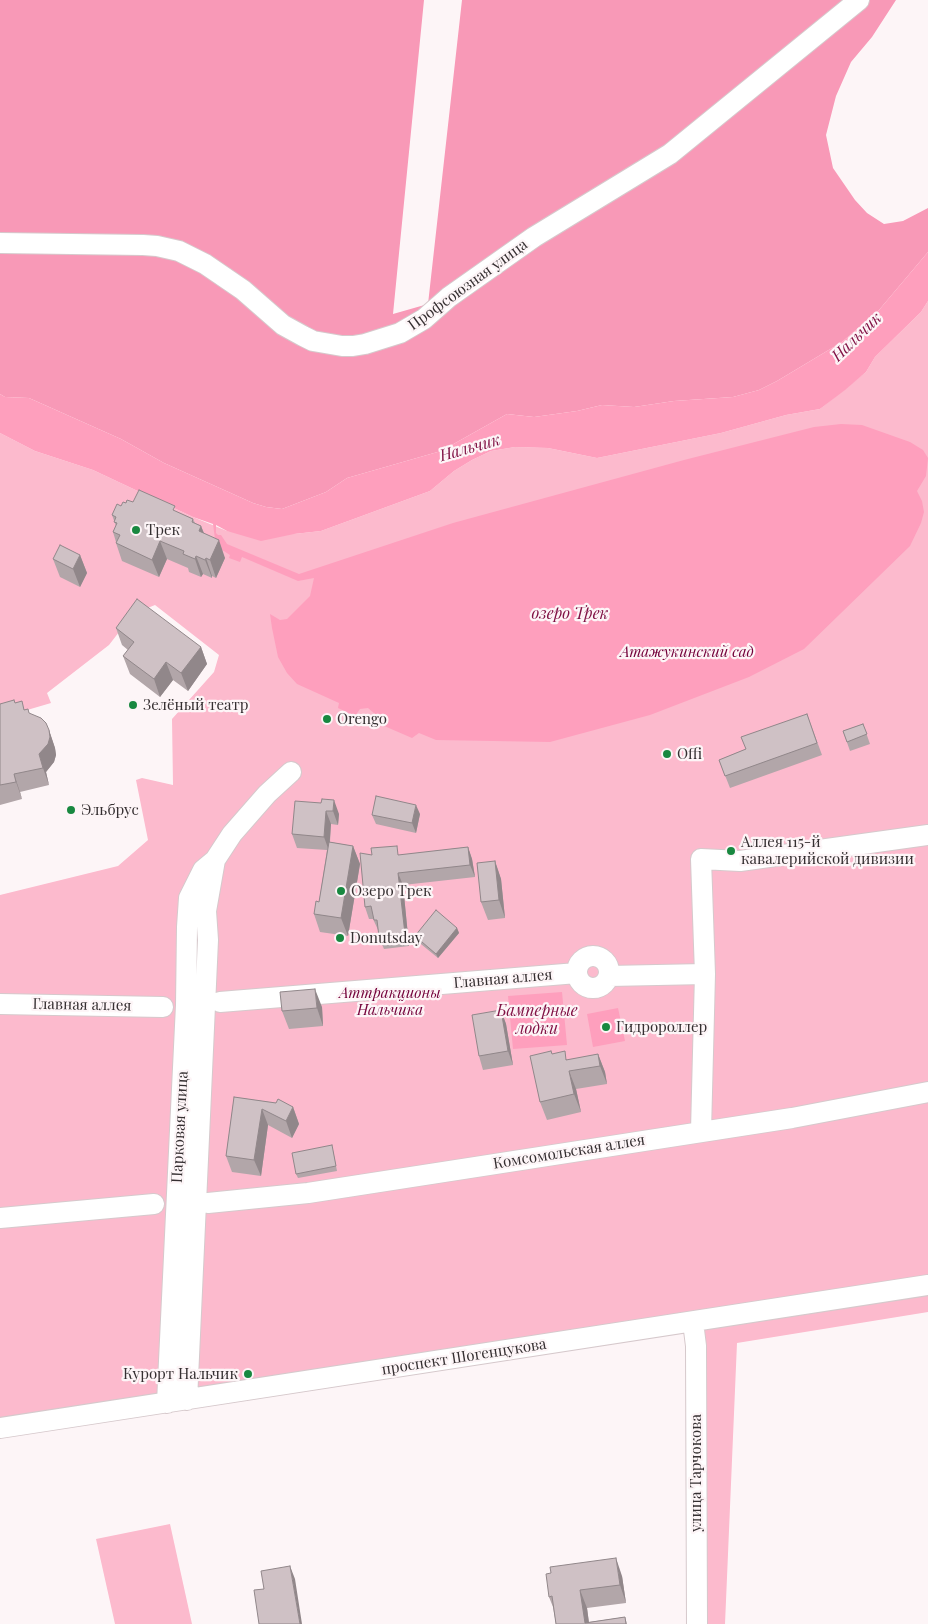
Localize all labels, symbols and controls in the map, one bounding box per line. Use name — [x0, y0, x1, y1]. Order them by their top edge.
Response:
street label: Профсоюзная улица — [405, 236, 531, 334]
water label: Нальчик — [828, 308, 886, 366]
water label: Нальчик — [437, 430, 503, 466]
place label: Трек — [146, 521, 180, 539]
marker: Трек — [130, 524, 142, 536]
water label: озеро Трек — [531, 604, 609, 624]
park label: Атажукинский сад — [620, 643, 754, 661]
place label: Зелёный театр — [143, 696, 249, 714]
marker: Зелёный театр — [127, 699, 139, 711]
place label: Orengo — [337, 710, 387, 728]
marker: Orengo — [321, 713, 333, 725]
place label: Offi — [677, 745, 702, 763]
marker: Offi — [661, 748, 673, 760]
place label: Эльбрус — [81, 801, 139, 819]
marker: Эльбрус — [65, 804, 77, 816]
place label: Аллея 115-й кавалерийской дивизии — [741, 833, 914, 868]
marker: Аллея 115-й кавалерийской дивизии — [725, 845, 737, 857]
place label: Озеро Трек — [351, 882, 432, 900]
marker: Озеро Трек — [335, 885, 347, 897]
place label: Donutsday — [350, 929, 422, 947]
marker: Donutsday — [334, 932, 346, 944]
street label: Главная аллея — [453, 966, 553, 992]
park label: Аттракционы Нальчика — [339, 984, 441, 1019]
street label: Главная аллея — [32, 995, 132, 1015]
water label: Бамперные лодки — [496, 1001, 578, 1039]
place label: Гидророллер — [616, 1018, 707, 1036]
marker: Гидророллер — [600, 1021, 612, 1033]
street label: Парковая улица — [168, 1071, 192, 1183]
street label: Комсомольская аллея — [492, 1131, 646, 1173]
street label: проспект Шогенцукова — [380, 1335, 548, 1379]
place label: Курорт Нальчик — [123, 1365, 238, 1383]
marker: Курорт Нальчик — [242, 1368, 254, 1380]
street label: улица Тарчокова — [687, 1414, 705, 1532]

